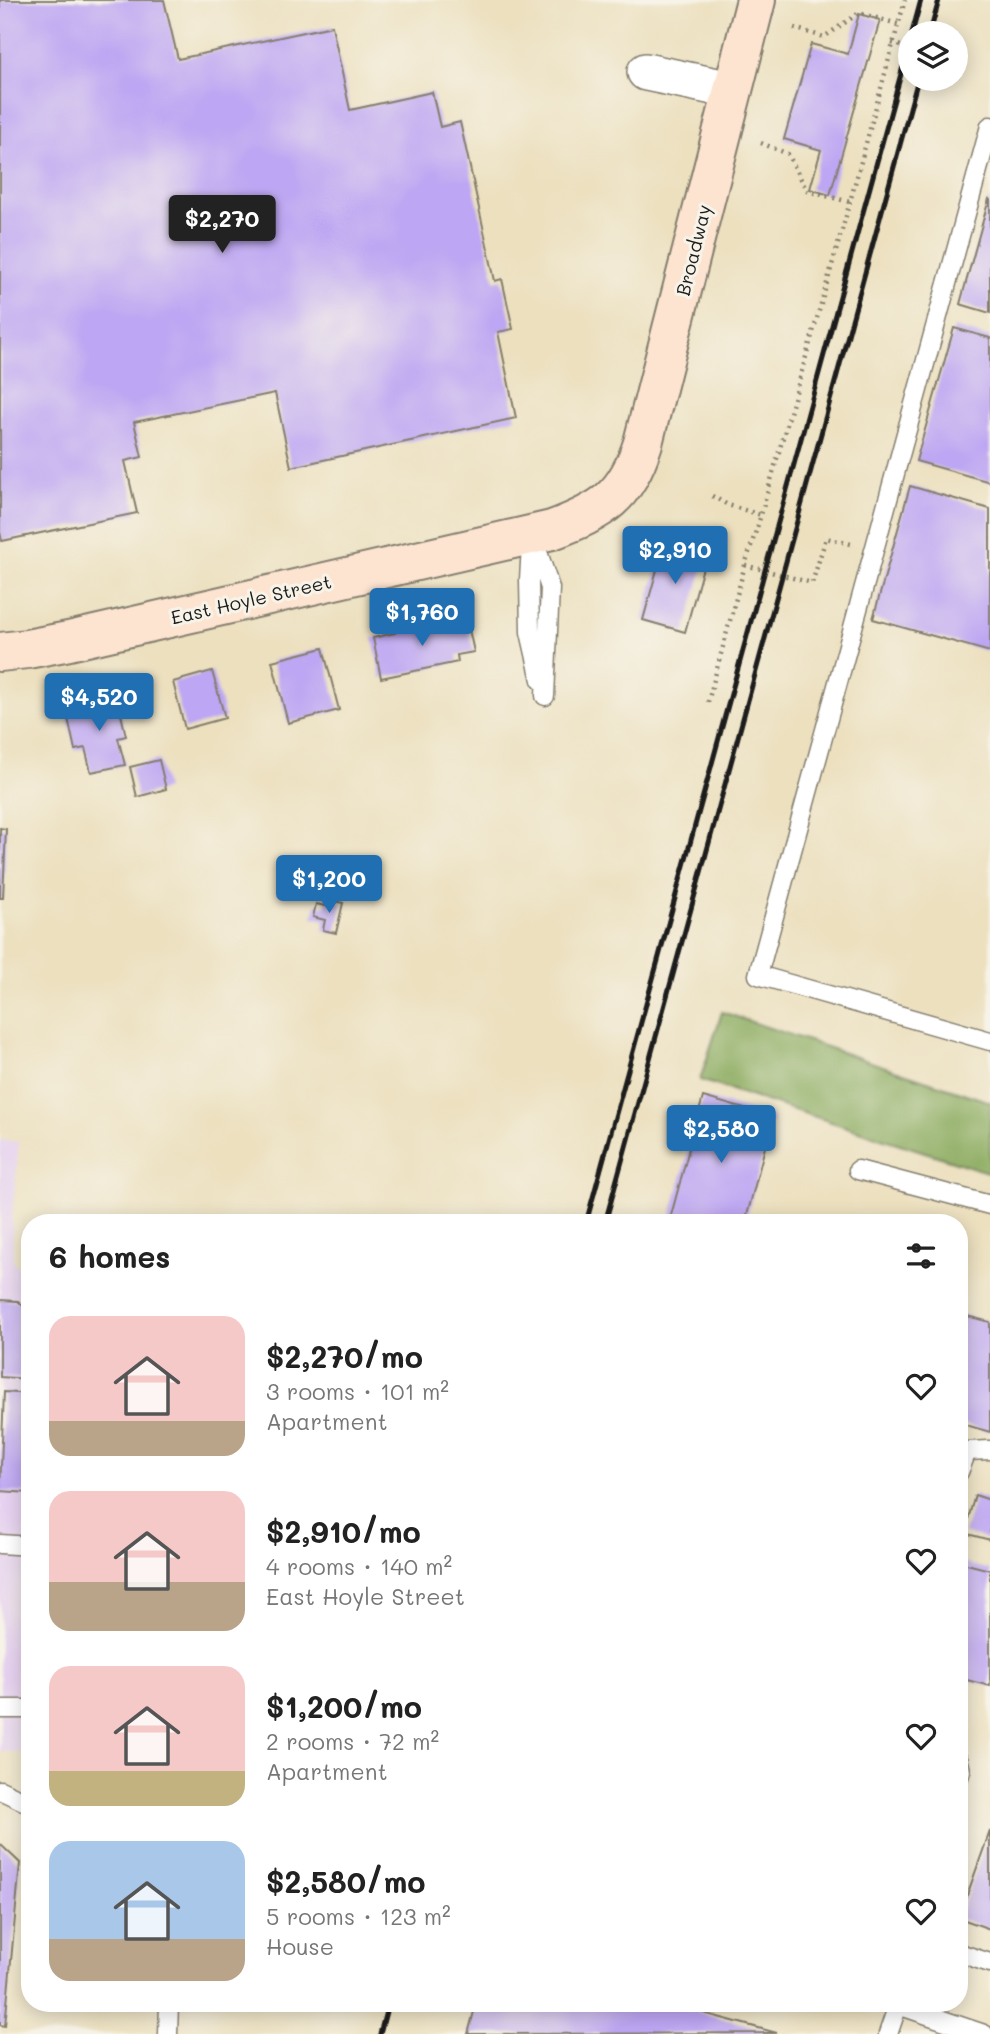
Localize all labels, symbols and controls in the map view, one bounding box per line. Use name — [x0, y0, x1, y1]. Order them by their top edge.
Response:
map controls — [898, 21, 968, 91]
button: layers — [898, 21, 968, 91]
pin: $2,270 — [165, 196, 279, 255]
street label: Broadway — [670, 202, 716, 298]
text: $2,270 — [185, 203, 259, 233]
pin: $2,910 — [618, 526, 732, 586]
text: $2,910 — [639, 534, 711, 564]
street label: East Hoyle Street — [168, 568, 334, 630]
pin: $1,760 — [365, 588, 479, 648]
text: $1,760 — [386, 596, 458, 626]
pin: $4,520 — [42, 674, 156, 733]
text: $4,520 — [61, 681, 137, 711]
pin: $1,200 — [272, 856, 386, 915]
text: $1,200 — [292, 863, 366, 893]
pin: $2,580 — [664, 1106, 778, 1165]
text: $2,580 — [683, 1113, 759, 1143]
text: 6 homes — [49, 1236, 170, 1276]
icon: filters — [902, 1237, 940, 1275]
text: $2,270/mo — [266, 1336, 423, 1376]
icon: home — [105, 1344, 189, 1428]
icon: heart — [902, 1367, 940, 1405]
text: 3 rooms · 101 m² — [266, 1376, 449, 1406]
text: Apartment — [266, 1406, 388, 1436]
text: $2,910/mo — [266, 1511, 421, 1551]
icon: home — [105, 1519, 189, 1603]
icon: heart — [902, 1542, 940, 1580]
text: 4 rooms · 140 m² — [266, 1551, 452, 1581]
text: East Hoyle Street — [266, 1581, 465, 1611]
text: $1,200/mo — [266, 1686, 422, 1726]
icon: home — [105, 1694, 189, 1778]
icon: heart — [902, 1717, 940, 1755]
text: 2 rooms · 72 m² — [266, 1726, 439, 1756]
text: Apartment — [266, 1756, 388, 1786]
text: $2,580/mo — [266, 1861, 425, 1901]
icon: home — [105, 1869, 189, 1953]
icon: heart — [902, 1892, 940, 1930]
text: 5 rooms · 123 m² — [266, 1901, 451, 1931]
text: House — [266, 1931, 334, 1961]

